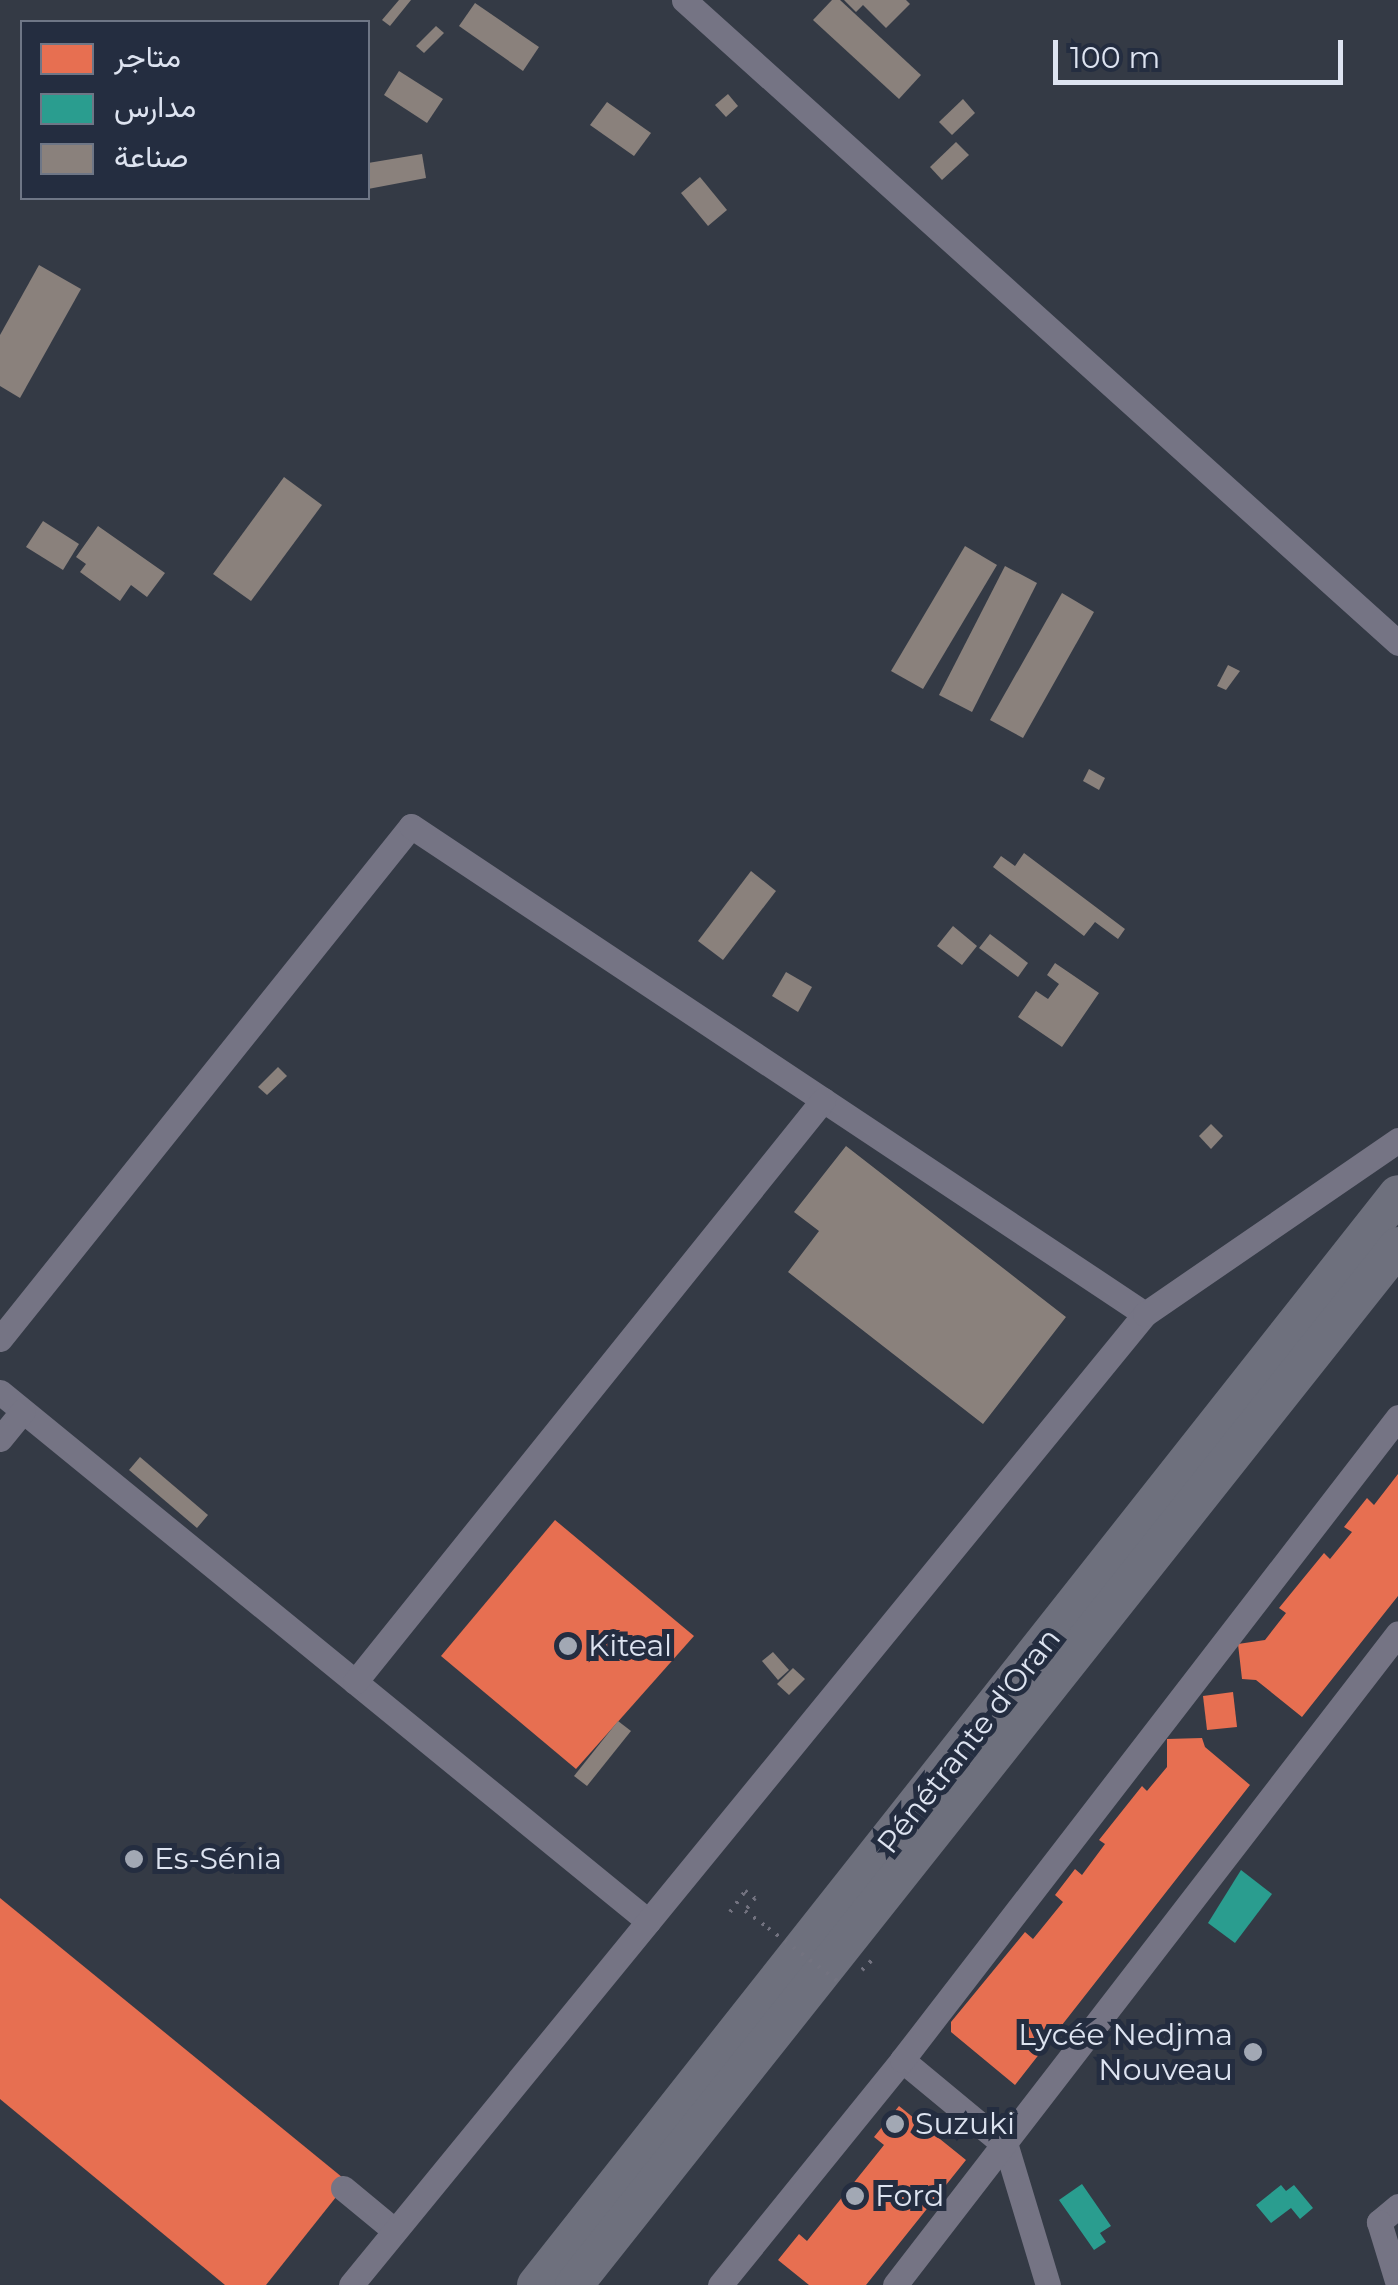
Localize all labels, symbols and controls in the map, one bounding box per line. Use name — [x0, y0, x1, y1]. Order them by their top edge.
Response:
legend — [20, 20, 370, 200]
scale bar — [1058, 20, 1348, 82]
text: متاجر — [114, 38, 181, 75]
text: 100 m — [1070, 39, 1160, 76]
text: مدارس — [114, 88, 196, 125]
text: صناعة — [114, 138, 188, 175]
street label: Pénétrante d'Oran — [870, 1621, 1068, 1861]
place label: Kiteal — [588, 1628, 672, 1664]
marker: Kiteal — [557, 1635, 579, 1657]
place label: Es-Sénia — [154, 1841, 282, 1877]
marker: Es-Sénia — [123, 1848, 145, 1870]
place label: Lycée Nedjma Nouveau — [1018, 2017, 1233, 2088]
marker: Lycée Nedjma Nouveau — [1242, 2041, 1264, 2063]
place label: Suzuki — [915, 2106, 1015, 2142]
marker: Suzuki — [884, 2113, 906, 2135]
place label: Ford — [875, 2178, 944, 2214]
marker: Ford — [844, 2185, 866, 2207]

